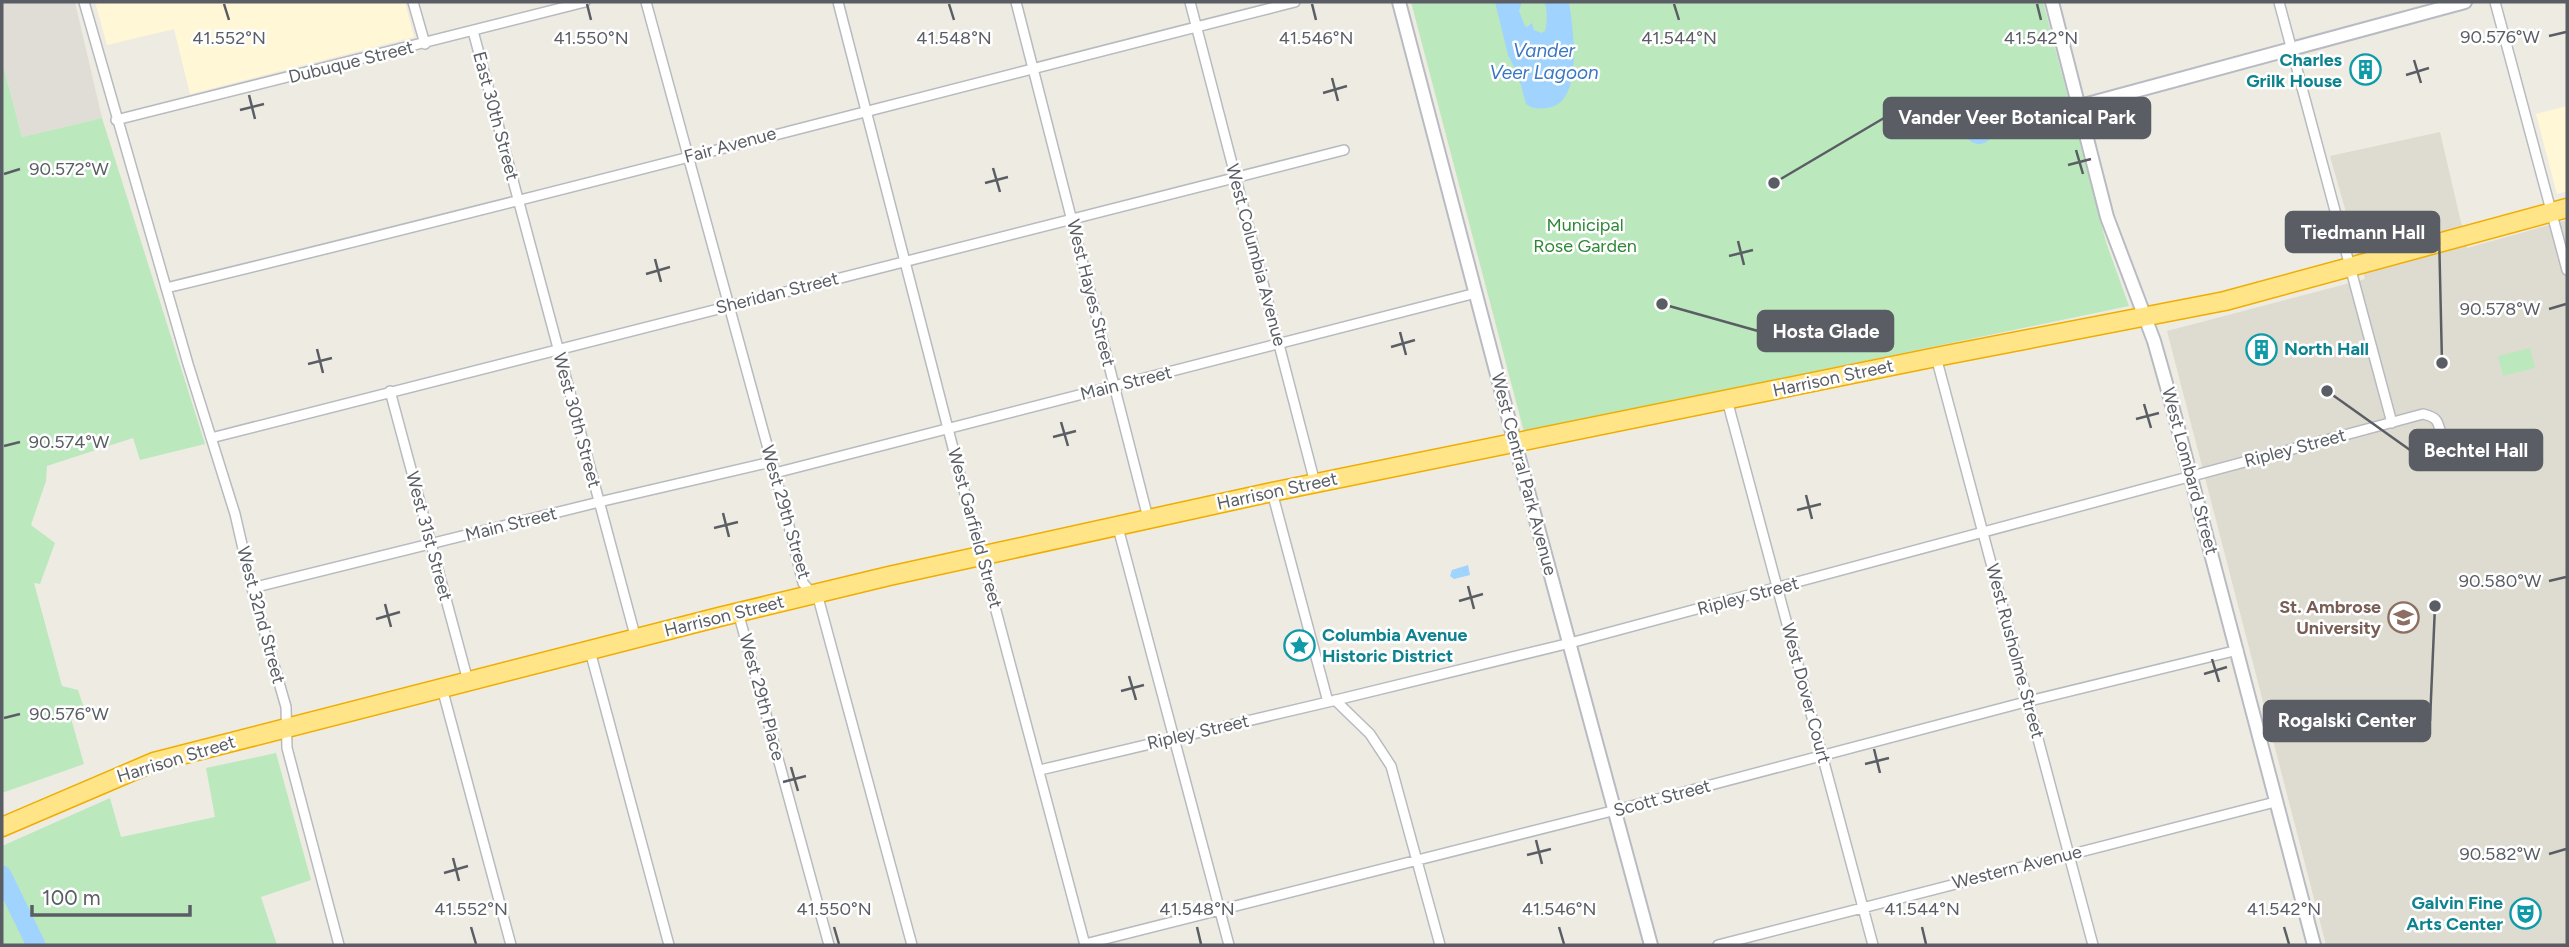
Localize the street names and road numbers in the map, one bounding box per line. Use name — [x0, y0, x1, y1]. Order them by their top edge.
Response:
street label: Dubuque Street — [286, 36, 416, 88]
street label: East 30th Street — [468, 49, 524, 183]
street label: Fair Avenue — [682, 122, 779, 168]
street label: West Columbia Avenue — [1221, 161, 1291, 349]
street label: West Hayes Street — [1062, 217, 1120, 369]
street label: Sheridan Street — [713, 267, 841, 319]
street label: West 30th Street — [548, 350, 606, 490]
street label: Harrison Street — [1771, 354, 1896, 402]
street label: Main Street — [1078, 361, 1174, 405]
street label: West Central Park Avenue — [1486, 370, 1562, 578]
street label: West Lombard Street — [2157, 385, 2223, 557]
street label: Ripley Street — [2242, 424, 2348, 472]
street label: West 29th Street — [756, 443, 816, 582]
street label: West Garfield Street — [943, 445, 1007, 611]
street label: Harrison Street — [1215, 467, 1340, 515]
street label: West 31st Street — [401, 469, 457, 603]
street label: Main Street — [463, 502, 559, 546]
street label: West 32nd Street — [232, 544, 290, 686]
street label: West Rusholme Street — [1981, 561, 2049, 741]
street label: Ripley Street — [1695, 572, 1801, 620]
street label: Harrison Street — [662, 590, 786, 642]
street label: West Dover Court — [1777, 620, 1835, 766]
street label: West 29th Place — [734, 631, 790, 763]
street label: Ripley Street — [1145, 710, 1251, 754]
street label: Harrison Street — [114, 730, 238, 787]
street label: Scott Street — [1611, 774, 1713, 822]
street label: Western Avenue — [1950, 840, 2084, 894]

